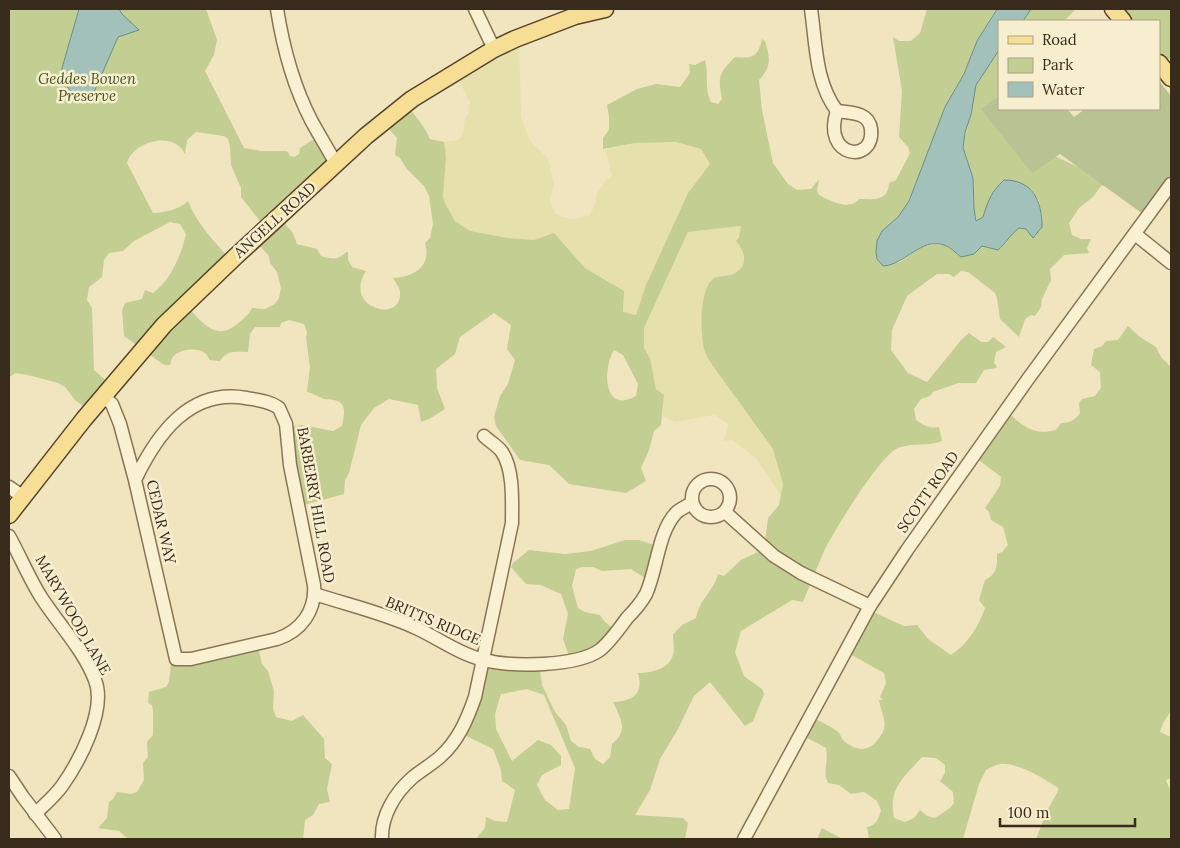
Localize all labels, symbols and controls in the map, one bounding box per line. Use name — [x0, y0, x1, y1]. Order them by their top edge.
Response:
legend — [998, 20, 1160, 110]
text: Road — [1042, 30, 1077, 49]
text: Park — [1042, 55, 1073, 74]
park label: Geddes Bowen Preserve — [38, 69, 137, 105]
text: Water — [1042, 80, 1085, 99]
street label: ANGELL ROAD — [229, 178, 320, 262]
street label: BARBERRY HILL ROAD — [293, 425, 340, 584]
street label: SCOTT ROAD — [892, 447, 963, 536]
street label: CEDAR WAY — [143, 478, 181, 566]
street label: MARYWOOD LANE — [31, 552, 115, 678]
street label: BRITTS RIDGE — [383, 592, 484, 649]
scale bar — [1000, 796, 1135, 828]
text: 100 m — [1008, 803, 1049, 822]

